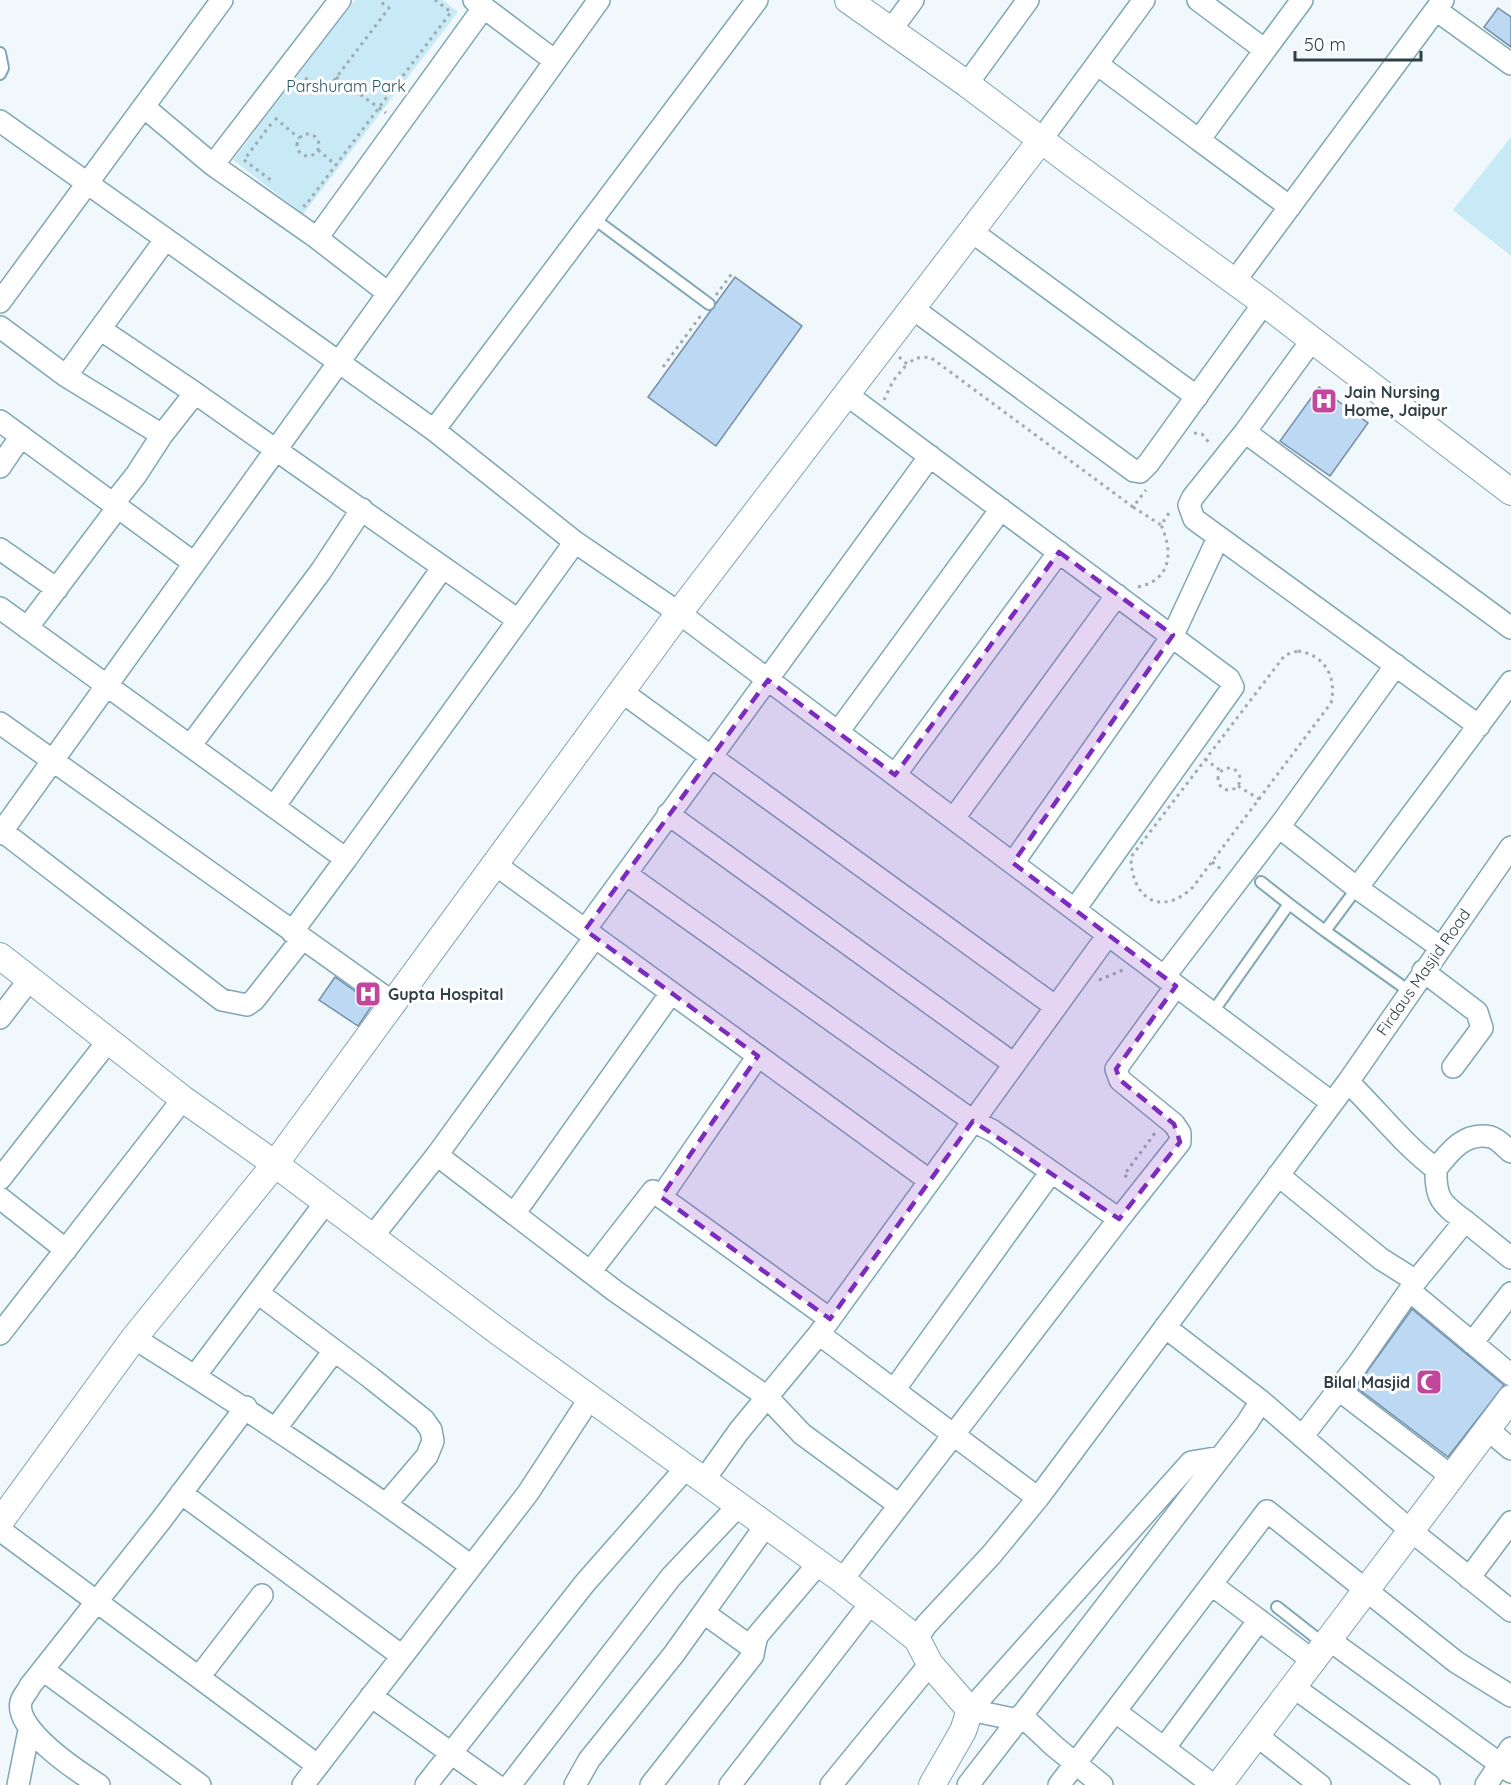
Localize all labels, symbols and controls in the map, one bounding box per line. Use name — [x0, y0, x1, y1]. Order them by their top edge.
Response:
scale bar — [1295, 24, 1421, 62]
text: 50 m — [1304, 33, 1346, 56]
park label: Parshuram Park — [286, 76, 406, 96]
place label: Jain Nursing Home, Jaipur — [1344, 382, 1448, 420]
hospital icon: Jain Nursing Home, Jaipur — [1309, 386, 1339, 416]
street label: Firdaus Masjid Road — [1372, 905, 1474, 1039]
hospital icon: Gupta Hospital — [353, 979, 383, 1009]
place label: Gupta Hospital — [388, 984, 504, 1004]
mosque icon: Bilal Masjid — [1414, 1367, 1444, 1397]
place label: Bilal Masjid — [1323, 1372, 1410, 1392]

